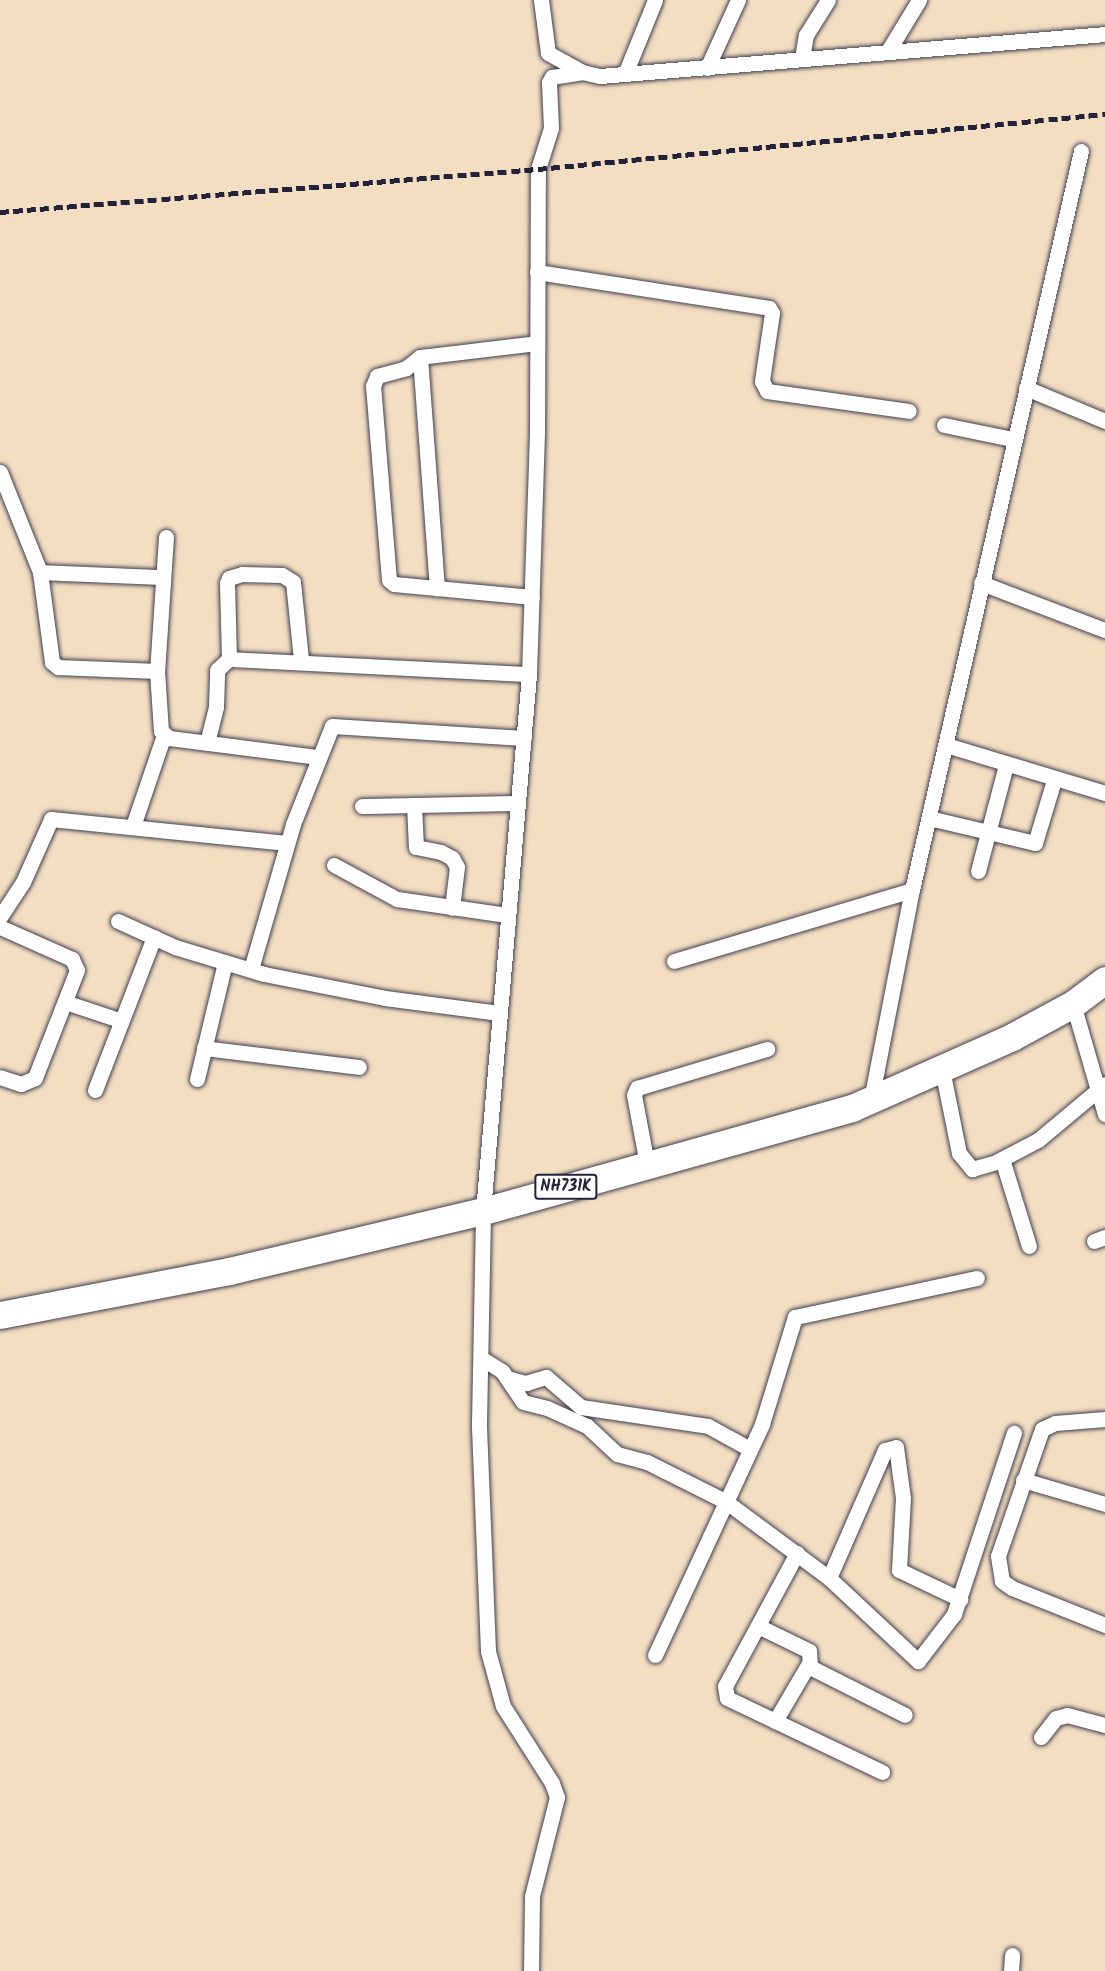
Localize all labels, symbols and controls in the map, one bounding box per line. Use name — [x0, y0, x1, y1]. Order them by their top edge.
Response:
road number: NH731K — [533, 1174, 599, 1200]

